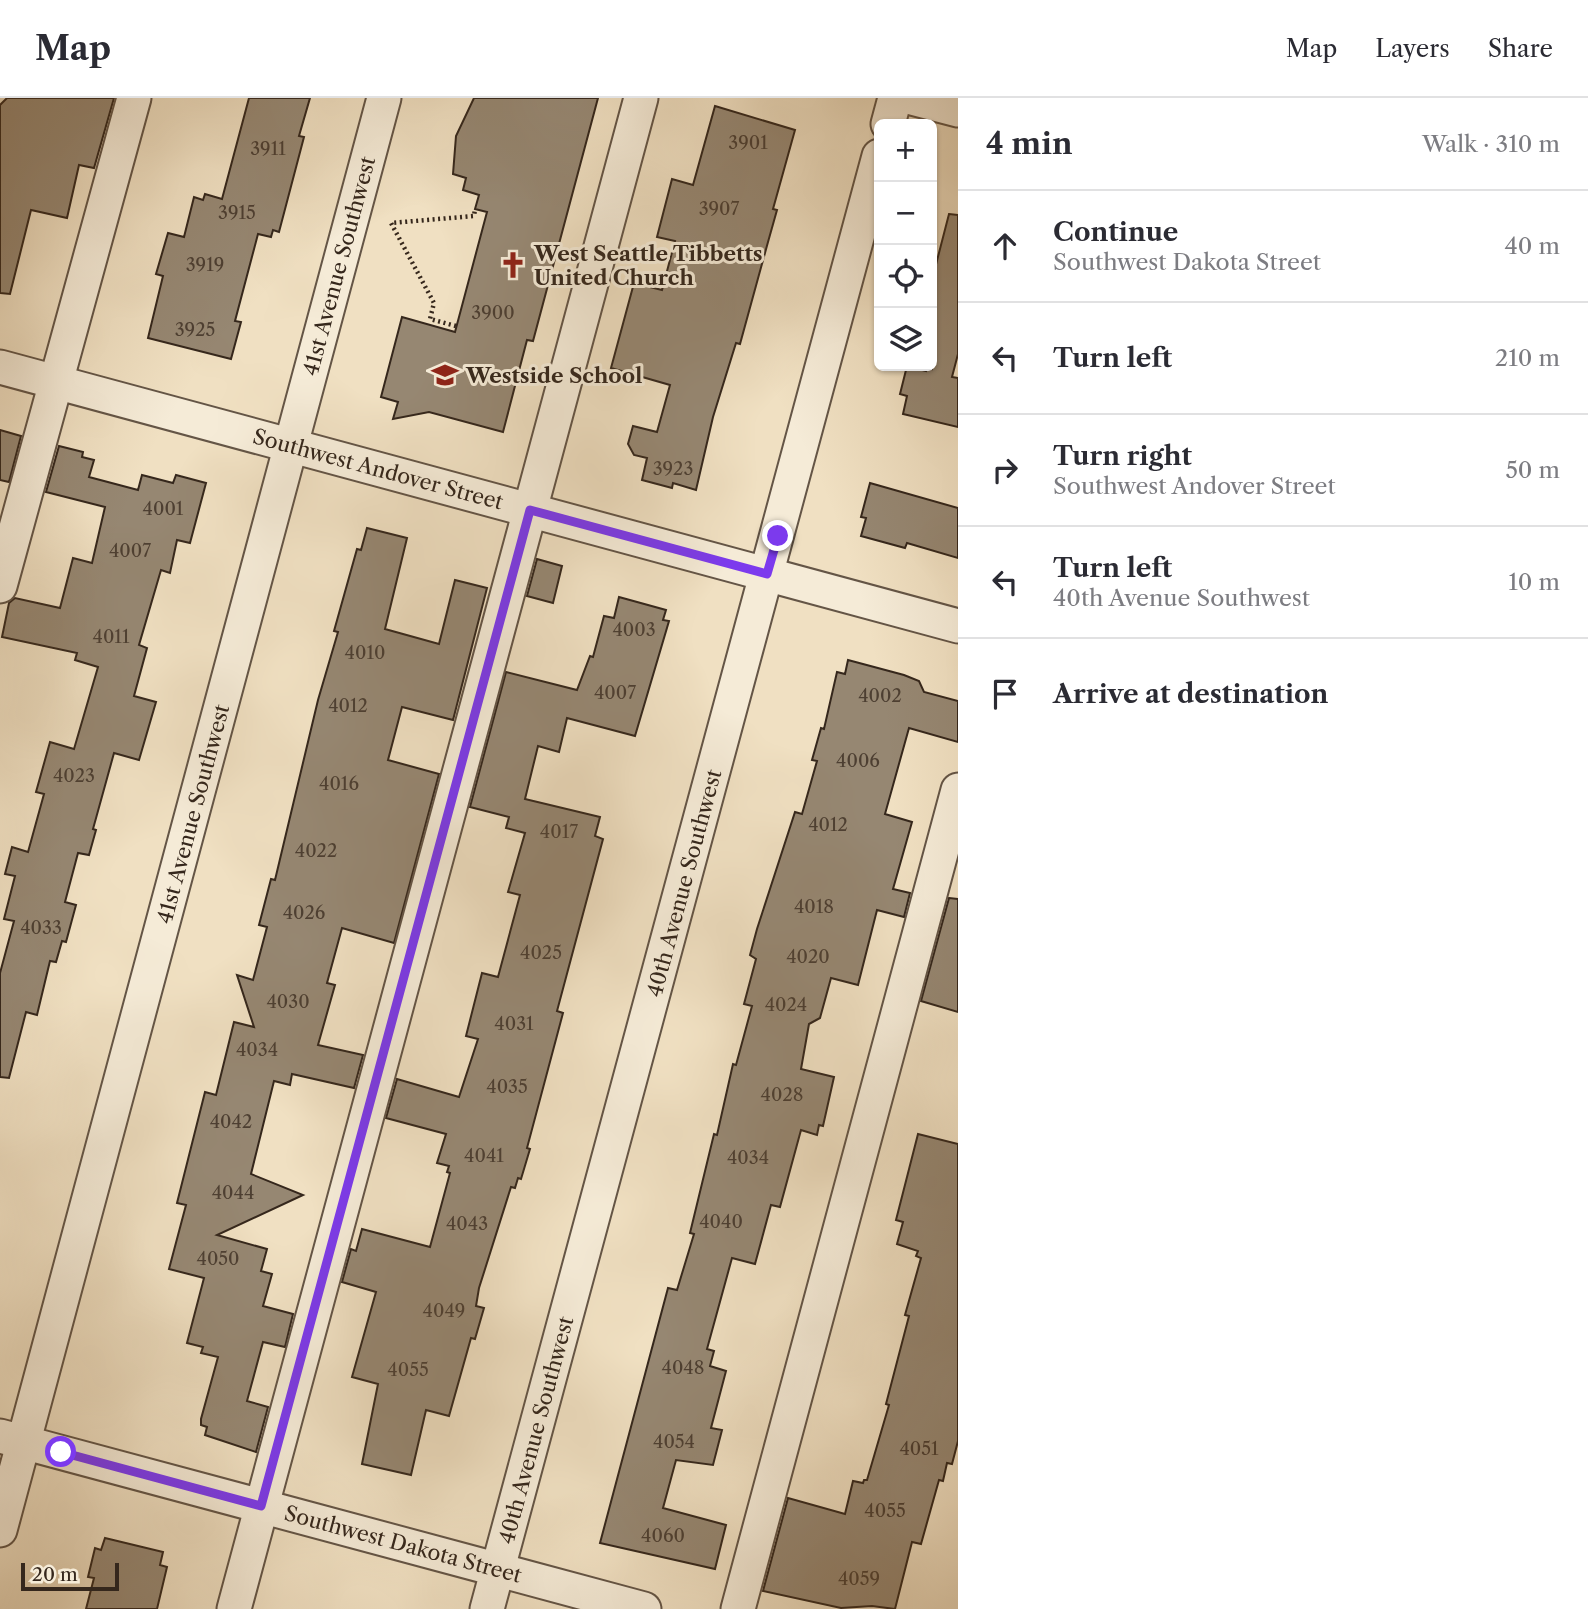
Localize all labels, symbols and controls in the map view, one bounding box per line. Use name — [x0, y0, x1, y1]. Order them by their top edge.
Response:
text: Map — [35, 28, 111, 69]
text: Map — [1286, 34, 1337, 63]
text: Layers — [1375, 34, 1450, 63]
text: Share — [1488, 34, 1553, 63]
map controls — [874, 119, 937, 371]
button: + — [874, 119, 937, 182]
text: 4 min — [986, 125, 1072, 162]
text: Walk · 310 m — [1422, 130, 1560, 158]
house number: 3901 — [728, 132, 768, 154]
house number: 3911 — [250, 138, 286, 160]
street label: 41st Avenue Southwest — [298, 153, 380, 378]
button: − — [874, 182, 937, 245]
house number: 3907 — [699, 198, 740, 220]
house number: 3915 — [218, 202, 256, 224]
text: Continue — [1053, 216, 1178, 248]
icon: ahead — [986, 227, 1024, 265]
text: 40 m — [1505, 232, 1560, 260]
place label: West Seattle Tibbetts United Church — [533, 241, 763, 290]
button: locate — [874, 245, 937, 308]
text: Southwest Dakota Street — [1053, 248, 1321, 276]
church icon: West Seattle Tibbetts United Church — [498, 250, 528, 280]
house number: 3919 — [186, 254, 224, 276]
house number: 3900 — [471, 302, 515, 324]
button: layers — [874, 308, 937, 371]
house number: 3925 — [175, 319, 215, 341]
icon: left — [986, 339, 1024, 377]
text: Turn left — [1053, 342, 1172, 374]
text: 210 m — [1495, 344, 1560, 372]
school or university icon: Westside School — [430, 360, 460, 390]
place label: Westside School — [465, 363, 642, 388]
street label: Southwest Andover Street — [250, 424, 506, 515]
text: Turn right — [1053, 440, 1192, 472]
icon: right — [986, 451, 1024, 489]
text: 50 m — [1505, 456, 1560, 484]
house number: 3923 — [653, 458, 693, 480]
text: Southwest Andover Street — [1053, 472, 1336, 500]
house number: 4001 — [143, 498, 184, 520]
route end — [762, 520, 793, 551]
house number: 4007 — [109, 540, 151, 562]
text: Turn left — [1053, 552, 1172, 584]
icon: left — [986, 563, 1024, 601]
text: 10 m — [1508, 568, 1560, 596]
text: 40th Avenue Southwest — [1053, 584, 1310, 612]
house number: 4003 — [612, 619, 656, 641]
house number: 4011 — [93, 626, 130, 648]
house number: 4010 — [345, 642, 385, 664]
icon: arrive — [986, 675, 1024, 713]
text: Arrive at destination — [1053, 678, 1328, 710]
house number: 4007 — [594, 682, 636, 704]
house number: 4002 — [858, 685, 902, 707]
house number: 4012 — [328, 695, 368, 717]
street label: 41st Avenue Southwest — [152, 701, 234, 926]
house number: 4006 — [836, 750, 880, 772]
house number: 4023 — [53, 765, 95, 787]
street label: 40th Avenue Southwest — [642, 766, 727, 999]
house number: 4016 — [319, 773, 359, 795]
house number: 4012 — [808, 814, 848, 836]
house number: 4017 — [540, 821, 578, 843]
house number: 4022 — [295, 840, 337, 862]
house number: 4018 — [794, 896, 834, 918]
house number: 4026 — [283, 902, 325, 924]
house number: 4033 — [20, 917, 62, 939]
house number: 4025 — [520, 942, 562, 964]
house number: 4020 — [786, 946, 830, 968]
house number: 4030 — [266, 991, 310, 1013]
house number: 4024 — [765, 994, 807, 1016]
house number: 4031 — [494, 1013, 534, 1035]
house number: 4034 — [236, 1039, 278, 1061]
house number: 4035 — [486, 1076, 528, 1098]
house number: 4028 — [761, 1084, 803, 1106]
house number: 4042 — [210, 1111, 252, 1133]
house number: 4041 — [464, 1145, 504, 1167]
house number: 4034 — [727, 1147, 769, 1169]
house number: 4044 — [212, 1182, 254, 1204]
house number: 4040 — [699, 1211, 743, 1233]
house number: 4043 — [446, 1213, 488, 1235]
house number: 4050 — [196, 1248, 240, 1270]
house number: 4049 — [423, 1300, 465, 1322]
street label: 40th Avenue Southwest — [494, 1313, 579, 1546]
house number: 4048 — [662, 1357, 704, 1379]
house number: 4055 — [387, 1359, 429, 1381]
house number: 4054 — [653, 1431, 695, 1453]
route start — [45, 1436, 76, 1467]
house number: 4051 — [899, 1438, 939, 1460]
street label: Southwest Dakota Street — [282, 1500, 525, 1588]
house number: 4055 — [864, 1500, 906, 1522]
house number: 4060 — [641, 1525, 685, 1547]
scale bar — [21, 1560, 119, 1592]
text: 20 m — [32, 1563, 78, 1586]
house number: 4059 — [838, 1568, 880, 1590]

